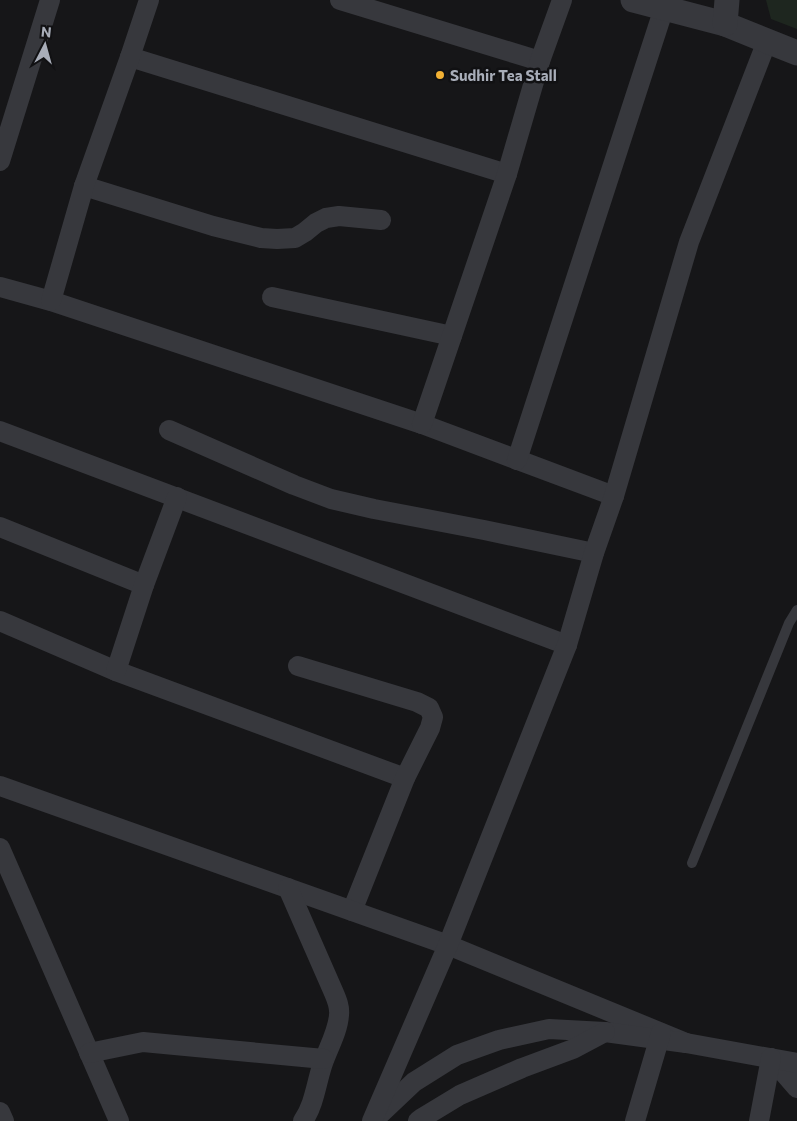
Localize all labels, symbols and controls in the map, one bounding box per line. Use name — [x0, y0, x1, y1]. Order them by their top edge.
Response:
north arrow — [20, 20, 70, 70]
text: N — [40, 23, 53, 41]
place label: Sudhir Tea Stall — [450, 66, 557, 84]
marker: Sudhir Tea Stall — [434, 69, 446, 81]

